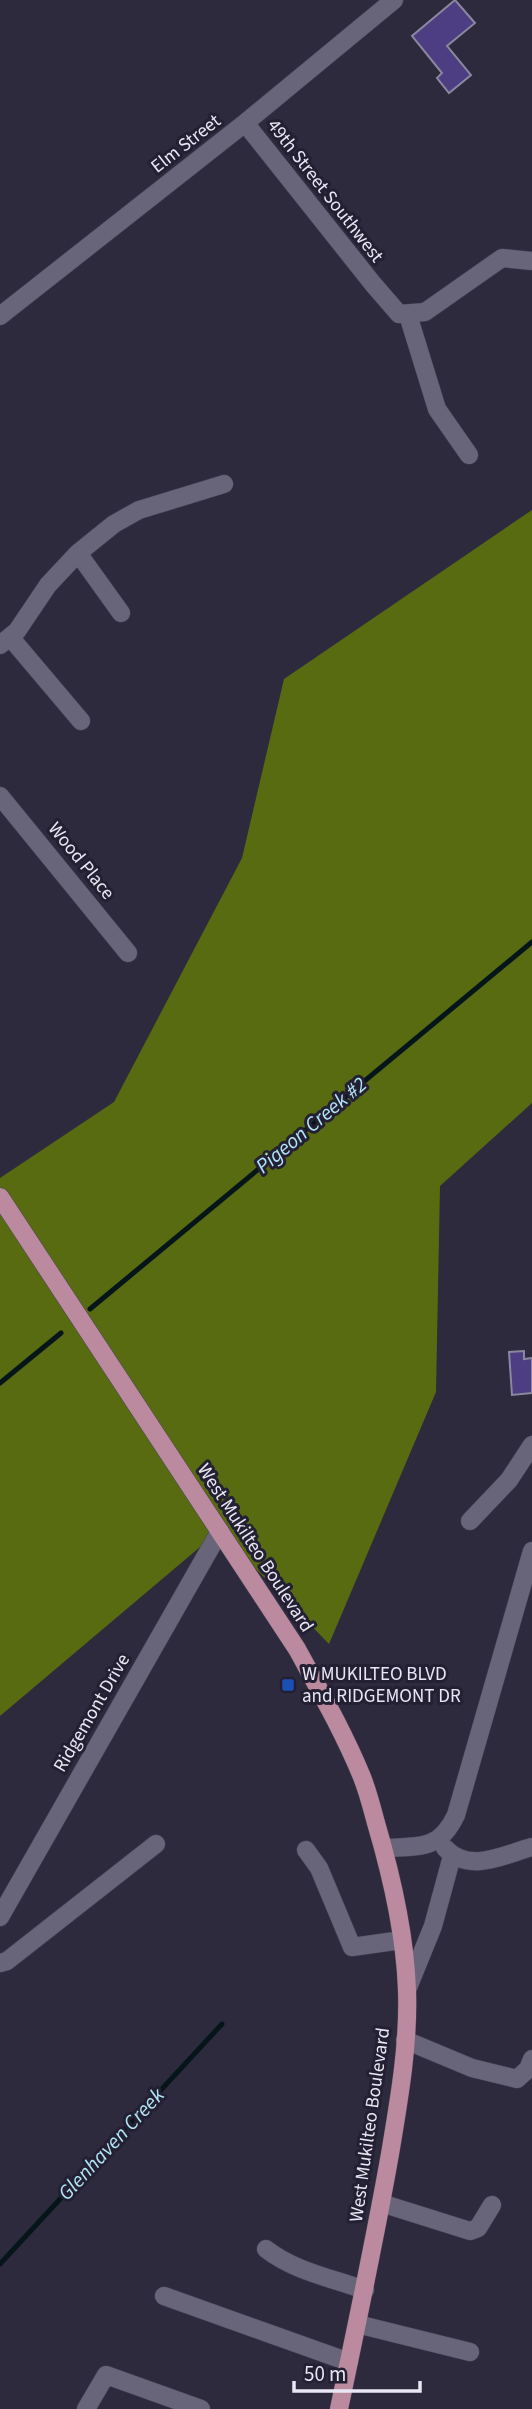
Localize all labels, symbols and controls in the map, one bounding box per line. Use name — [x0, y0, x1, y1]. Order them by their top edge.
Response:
street label: Elm Street — [145, 108, 227, 180]
street label: 49th Street Southwest — [260, 114, 390, 269]
street label: Wood Place — [41, 816, 121, 906]
water label: Pigeon Creek #2 — [249, 1070, 373, 1180]
street label: West Mukilteo Boulevard — [190, 1458, 320, 1638]
street label: Ridgemont Drive — [47, 1649, 137, 1777]
place label: W MUKILTEO BLVD and RIDGEMONT DR — [302, 1661, 461, 1710]
marker: W MUKILTEO BLVD and RIDGEMONT DR — [280, 1677, 296, 1693]
street label: West Mukilteo Boulevard — [343, 2026, 397, 2224]
water label: Glenhaven Creek — [51, 2080, 172, 2207]
scale bar — [294, 2350, 420, 2394]
text: 50 m — [304, 2359, 346, 2389]

